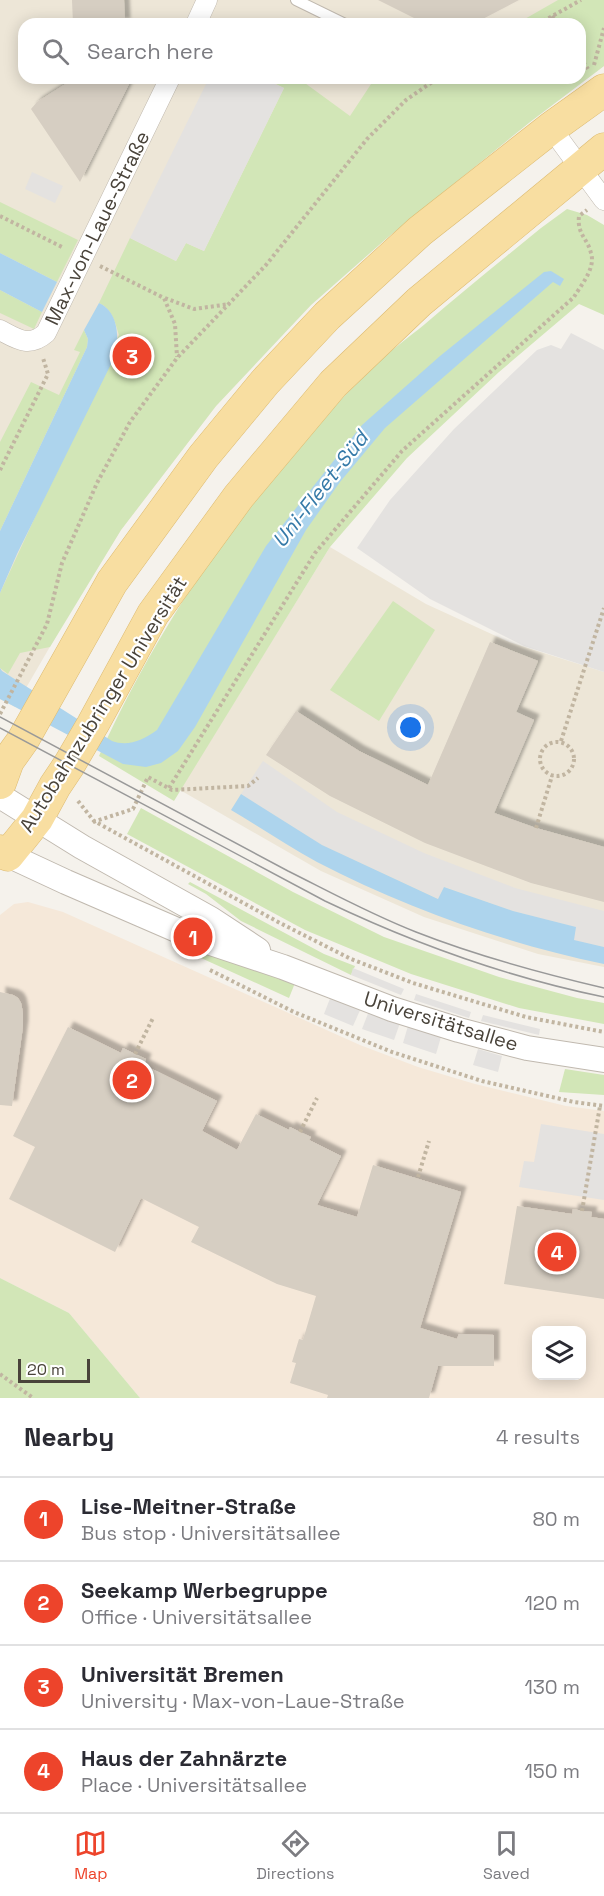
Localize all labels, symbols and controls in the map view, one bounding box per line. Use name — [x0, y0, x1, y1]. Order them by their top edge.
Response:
search box — [18, 18, 586, 84]
icon: search — [39, 35, 72, 68]
text: Search here — [87, 37, 214, 65]
street label: Max-von-Laue-Straße — [39, 127, 155, 329]
pin: 3 — [112, 334, 152, 378]
water label: Uni-Fleet-Süd — [266, 423, 375, 553]
street label: Autobahnzubringer Universität — [13, 571, 193, 837]
your location — [396, 713, 425, 742]
pin: 1 — [174, 914, 212, 960]
street label: Universitätsallee — [361, 985, 521, 1057]
pin: 2 — [112, 1058, 152, 1102]
pin: 4 — [538, 1230, 576, 1274]
map controls — [532, 1326, 586, 1380]
button: layers — [532, 1326, 586, 1380]
scale bar — [18, 1356, 90, 1384]
text: 20 m — [27, 1359, 65, 1380]
text: Nearby — [24, 1420, 114, 1454]
text: 4 results — [496, 1424, 580, 1450]
text: Lise-Meitner-Straße — [81, 1492, 296, 1520]
text: 1 — [39, 1506, 48, 1532]
text: 80 m — [532, 1506, 580, 1532]
text: Bus stop · Universitätsallee — [81, 1520, 341, 1546]
text: Seekamp Werbegruppe — [81, 1576, 328, 1604]
text: 2 — [38, 1590, 49, 1616]
text: 120 m — [524, 1590, 580, 1616]
text: Office · Universitätsallee — [81, 1604, 312, 1630]
text: Universität Bremen — [81, 1660, 284, 1688]
text: 3 — [37, 1674, 50, 1700]
text: 130 m — [524, 1674, 580, 1700]
text: University · Max-von-Laue-Straße — [81, 1688, 405, 1714]
text: Haus der Zahnärzte — [81, 1744, 287, 1772]
text: 4 — [37, 1758, 50, 1784]
text: 150 m — [525, 1758, 580, 1784]
text: Place · Universitätsallee — [81, 1772, 307, 1798]
tab: Map — [74, 1827, 108, 1884]
tab: Directions — [256, 1827, 335, 1884]
tab: Saved — [483, 1827, 530, 1884]

